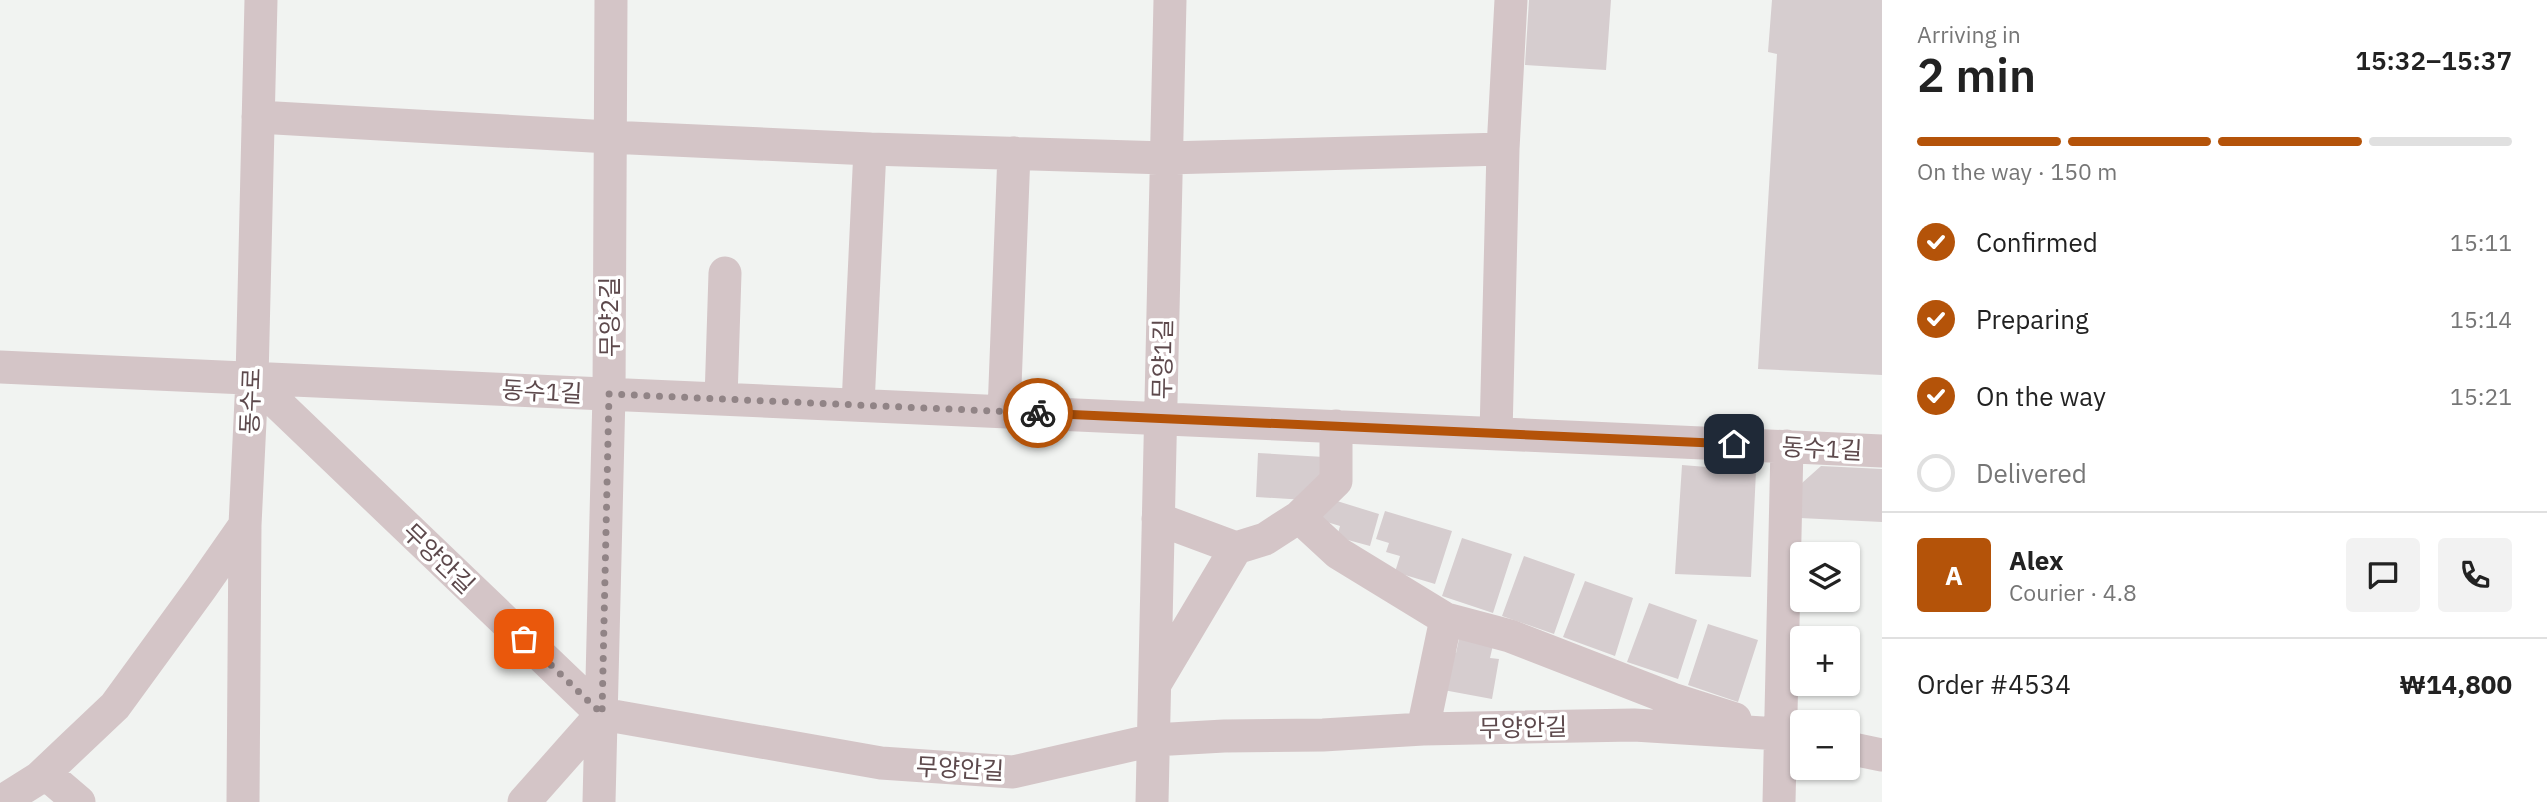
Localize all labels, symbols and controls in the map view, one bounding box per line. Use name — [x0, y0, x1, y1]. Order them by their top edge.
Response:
text: Arriving in — [1917, 19, 2021, 49]
text: 15:32–15:37 — [2355, 43, 2512, 77]
text: 2 min — [1917, 45, 2036, 105]
text: On the way · 150 m — [1917, 156, 2117, 186]
icon: check — [1917, 223, 1955, 261]
text: Confirmed — [1976, 225, 2098, 259]
text: 15:11 — [2450, 227, 2512, 257]
street label: 무양2길 — [593, 277, 625, 357]
icon: check — [1917, 300, 1955, 338]
text: Preparing — [1976, 302, 2089, 336]
text: 15:14 — [2450, 304, 2512, 334]
street label: 무양1길 — [1145, 318, 1179, 400]
street label: 동수로 — [233, 367, 267, 435]
street label: 동수1길 — [501, 373, 583, 409]
icon: check — [1917, 377, 1955, 415]
courier — [1003, 378, 1073, 448]
text: On the way — [1976, 379, 2106, 413]
text: 15:21 — [2450, 381, 2512, 411]
icon: bike — [1019, 394, 1057, 432]
pin — [1704, 414, 1764, 474]
icon: home — [1715, 425, 1753, 463]
street label: 동수1길 — [1781, 430, 1863, 466]
text: Delivered — [1976, 456, 2087, 490]
street label: 무양안길 — [396, 516, 482, 600]
button: chat — [2346, 538, 2420, 612]
button: phone — [2438, 538, 2512, 612]
map controls — [1790, 542, 1860, 780]
button: layers — [1790, 542, 1860, 612]
text: Alex — [2009, 543, 2063, 577]
text: A — [1945, 558, 1963, 592]
text: Courier · 4.8 — [2009, 577, 2137, 607]
pin — [494, 609, 554, 669]
icon: bag — [505, 620, 543, 658]
button: + — [1790, 626, 1860, 696]
text: Order #4534 — [1917, 667, 2071, 701]
text: ₩14,800 — [2399, 667, 2512, 701]
street label: 무양안길 — [1479, 710, 1567, 744]
button: − — [1790, 710, 1860, 780]
street label: 무양안길 — [915, 750, 1005, 786]

